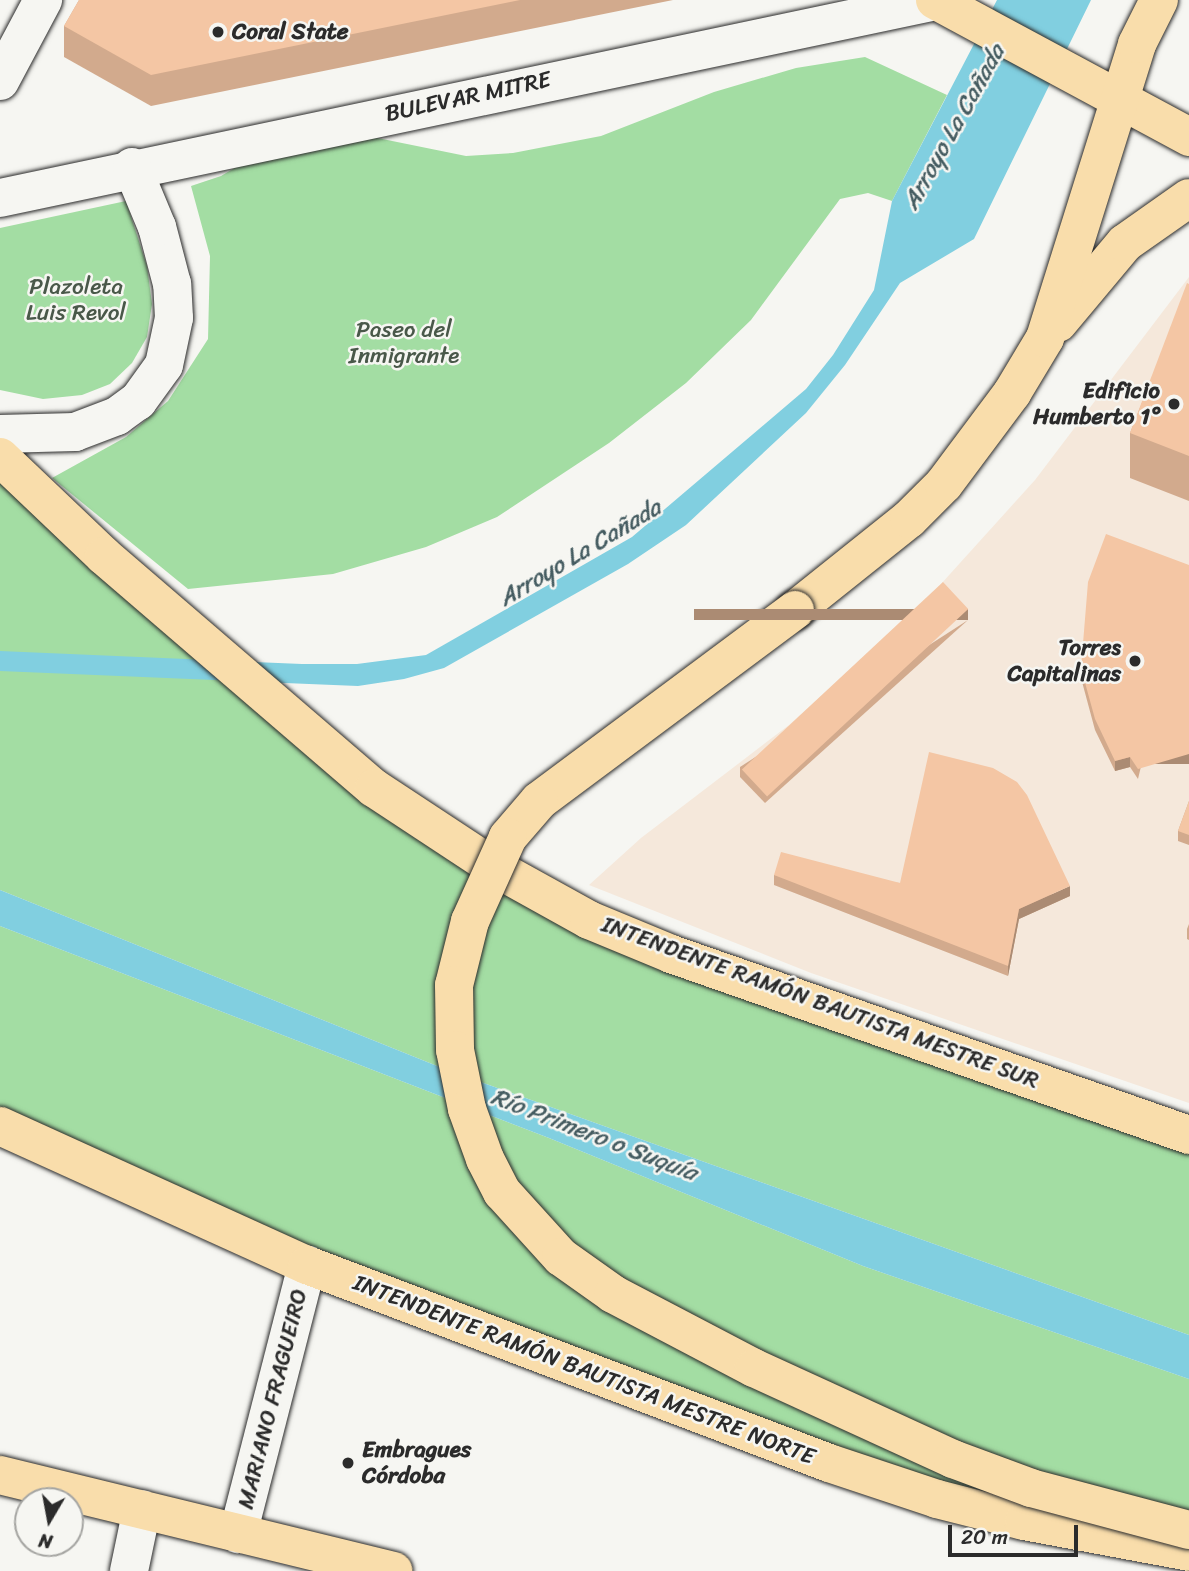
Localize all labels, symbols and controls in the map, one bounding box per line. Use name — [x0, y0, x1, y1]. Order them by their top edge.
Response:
place label: Coral State — [232, 18, 349, 46]
marker: Coral State — [210, 24, 226, 40]
water label: Arroyo La Cañada — [897, 39, 1011, 215]
street label: BULEVAR MITRE — [383, 66, 553, 128]
park label: Plazoleta Luis Revol — [26, 273, 126, 327]
park label: Paseo del Inmigrante — [349, 316, 459, 370]
place label: Edificio Humberto 1° — [1033, 377, 1160, 431]
marker: Edificio Humberto 1° — [1166, 396, 1182, 412]
water label: Arroyo La Cañada — [494, 493, 666, 613]
place label: Torres Capitalinas — [1008, 634, 1121, 688]
marker: Torres Capitalinas — [1127, 653, 1143, 669]
street label: INTENDENTE RAMÓN BAUTISTA MESTRE SUR — [596, 910, 1044, 1096]
water label: Río Primero o Suquía — [487, 1082, 701, 1188]
street label: INTENDENTE RAMÓN BAUTISTA MESTRE NORTE — [350, 1269, 818, 1471]
street label: MARIANO FRAGUEIRO — [232, 1285, 314, 1513]
place label: Embragues Córdoba — [362, 1436, 471, 1490]
marker: Embragues Córdoba — [340, 1455, 356, 1471]
north arrow — [14, 1487, 84, 1557]
scale bar — [951, 1512, 1080, 1556]
text: 20 m — [961, 1518, 1008, 1556]
text: N — [36, 1524, 55, 1559]

